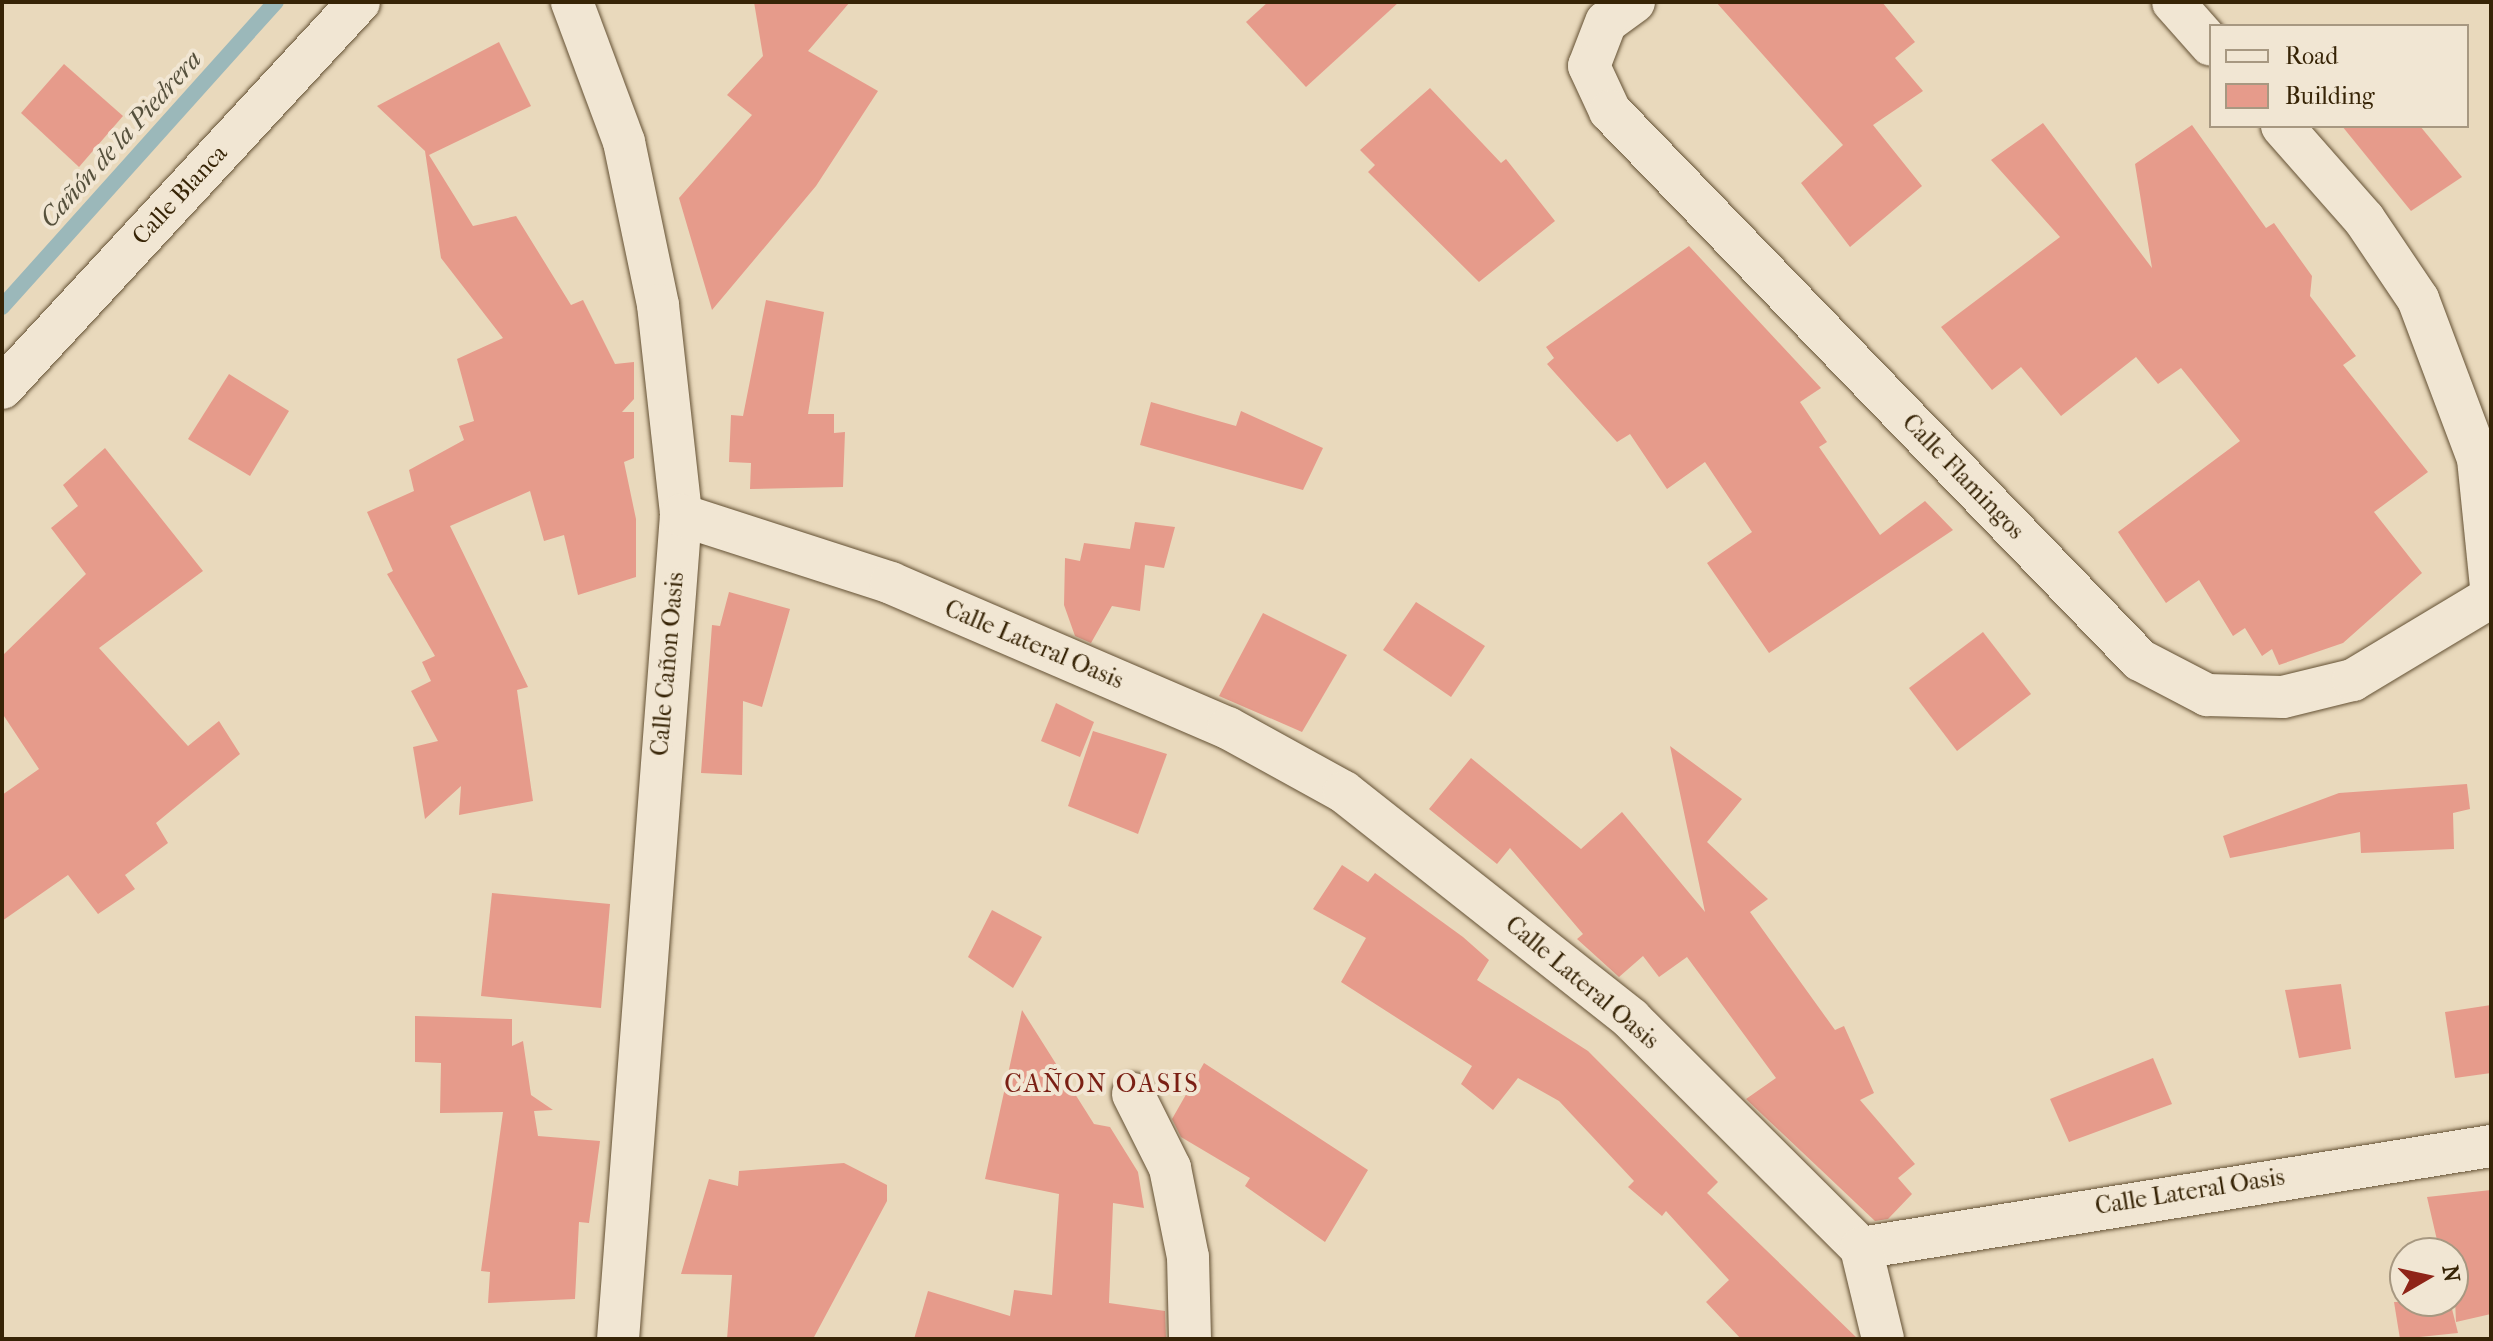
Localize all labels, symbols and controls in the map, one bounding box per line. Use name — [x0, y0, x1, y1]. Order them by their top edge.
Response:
legend — [2209, 24, 2469, 128]
text: Road — [2285, 42, 2338, 70]
water label: Cañón de la Piedrera — [33, 44, 209, 234]
text: Building — [2285, 82, 2375, 110]
street label: Calle Blanca — [126, 139, 234, 251]
street label: Calle Flamingos — [1896, 408, 2030, 546]
street label: Calle Cañon Oasis — [646, 571, 690, 757]
street label: Calle Lateral Oasis — [940, 594, 1128, 696]
street label: Calle Lateral Oasis — [1499, 910, 1665, 1056]
district label: CAÑON OASIS — [1004, 1068, 1200, 1100]
street label: Calle Lateral Oasis — [2093, 1163, 2287, 1221]
north arrow — [2389, 1237, 2469, 1317]
text: N — [2437, 1263, 2465, 1284]

